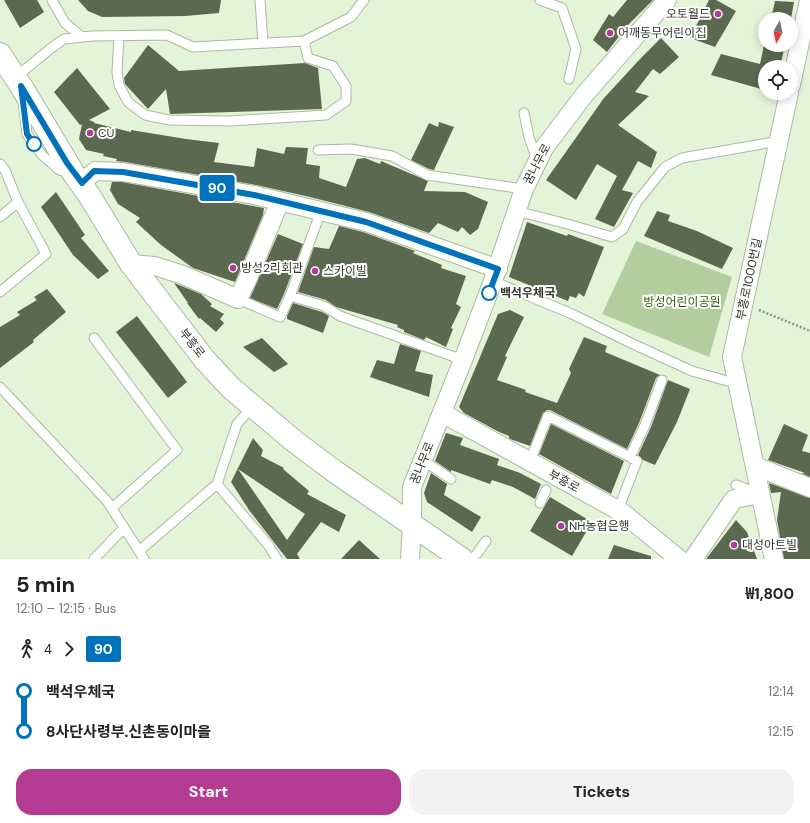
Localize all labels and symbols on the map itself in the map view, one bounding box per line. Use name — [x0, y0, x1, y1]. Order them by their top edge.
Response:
place label: 오토월드 — [666, 6, 710, 22]
marker: 오토월드 — [713, 9, 723, 19]
north arrow — [758, 12, 798, 52]
place label: 어깨동무어린이집 — [618, 25, 706, 41]
marker: 어깨동무어린이집 — [605, 28, 615, 38]
place label: CU — [98, 125, 115, 141]
marker: CU — [85, 128, 95, 138]
unlabelled marker — [26, 136, 42, 152]
street label: 꿈나무로 — [520, 141, 554, 187]
line badge: 90 — [199, 175, 235, 201]
street label: 부흥로1000번길 — [732, 236, 766, 322]
place label: 방성2리회관 — [241, 260, 303, 276]
marker: 방성2리회관 — [228, 263, 238, 273]
place label: 스카이빌 — [323, 263, 367, 279]
marker: 스카이빌 — [310, 266, 320, 276]
marker: 백석우체국 — [481, 285, 497, 301]
place label: 백석우체국 — [500, 285, 555, 301]
park label: 방성어린이공원 — [643, 294, 721, 310]
street label: 부흥로 — [175, 325, 209, 361]
street label: 꿈나무로 — [406, 440, 438, 486]
street label: 부흥로 — [546, 466, 582, 496]
place label: NH농협은행 — [569, 518, 630, 534]
marker: NH농협은행 — [556, 521, 566, 531]
place label: 대성아트빌 — [742, 537, 797, 553]
marker: 대성아트빌 — [729, 540, 739, 550]

